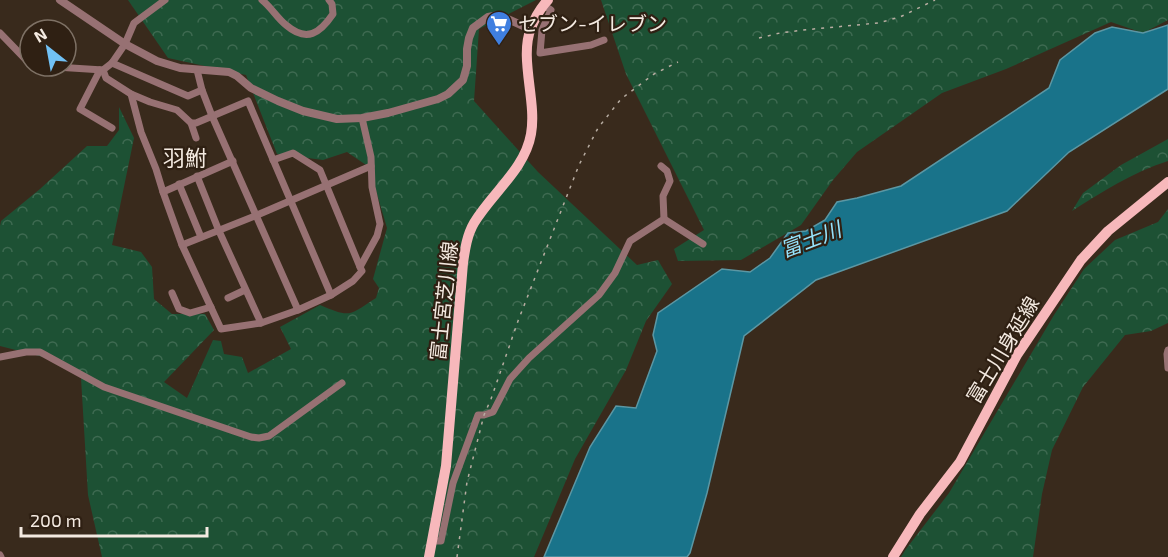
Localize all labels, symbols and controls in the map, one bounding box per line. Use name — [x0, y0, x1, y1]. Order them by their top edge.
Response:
supermarket icon: セブン-イレブン — [484, 9, 514, 47]
place label: セブン-イレブン — [518, 11, 667, 35]
north arrow — [18, 18, 78, 78]
text: N — [30, 24, 50, 46]
district label: 羽鮒 — [163, 144, 207, 170]
water label: 富士川 — [777, 215, 846, 262]
street label: 富士宮芝川線 — [425, 240, 461, 362]
street label: 富士川身延線 — [961, 292, 1043, 407]
scale bar — [21, 500, 207, 538]
text: 200 m — [30, 509, 82, 531]

